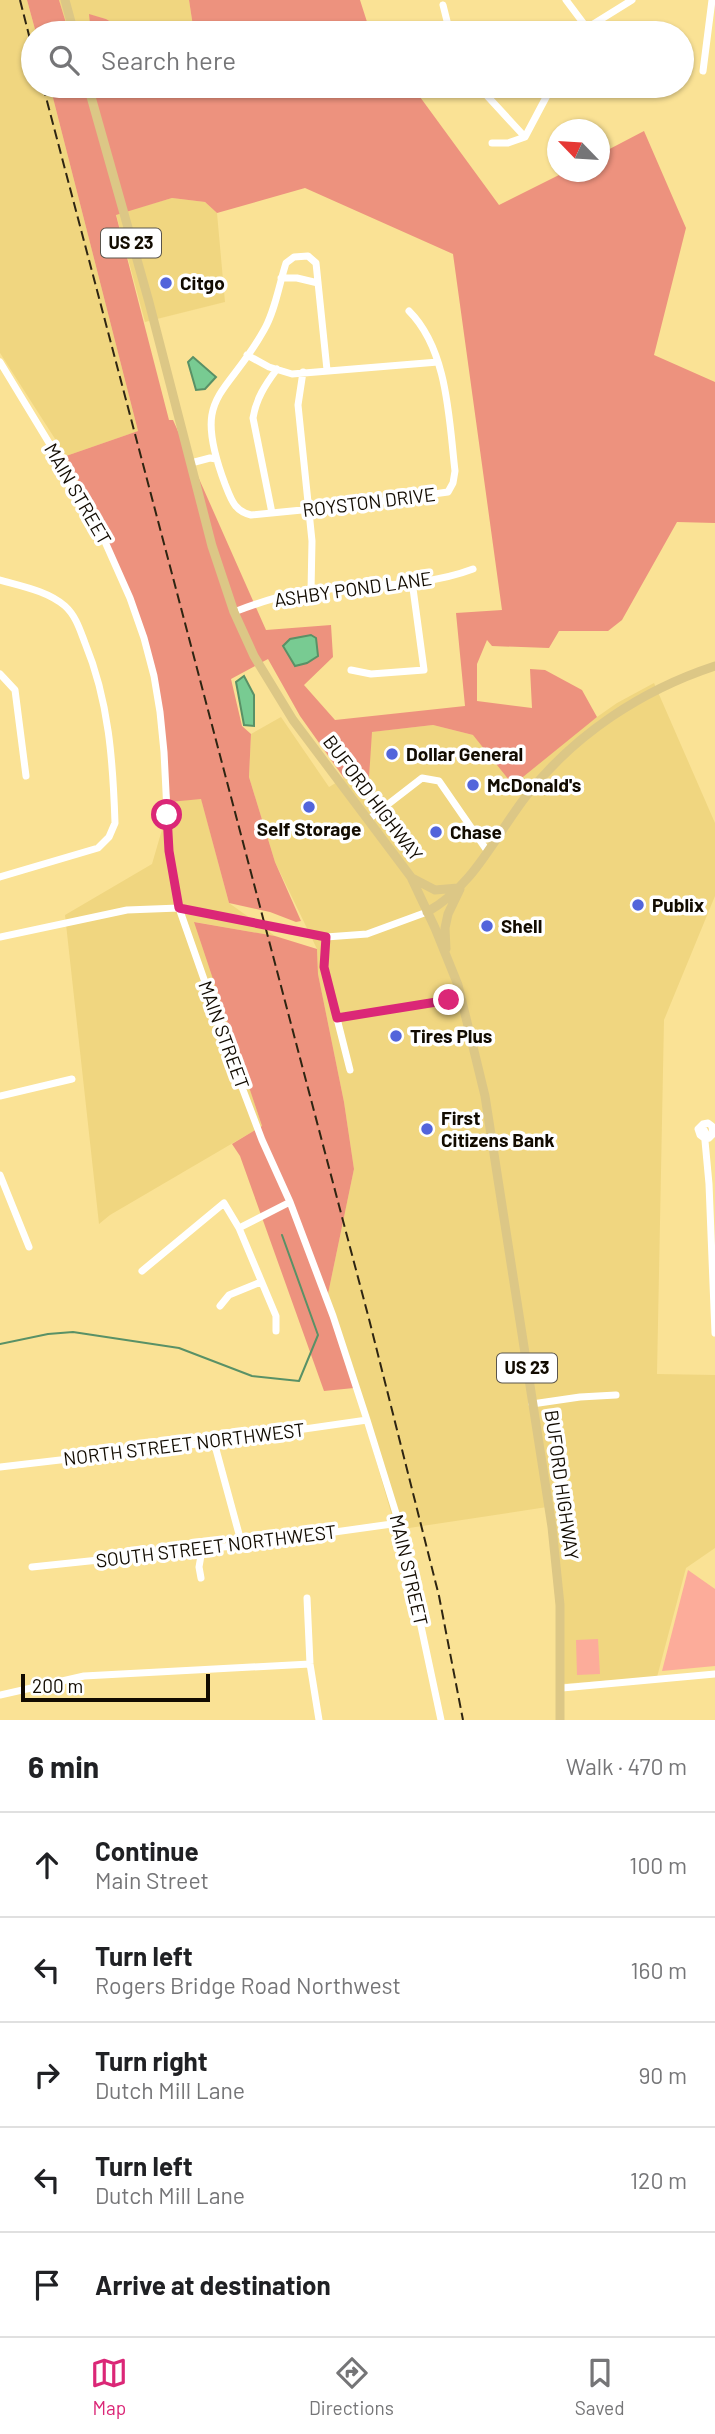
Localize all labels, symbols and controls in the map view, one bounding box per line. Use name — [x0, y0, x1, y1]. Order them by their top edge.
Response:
search box — [21, 21, 694, 98]
icon: search — [45, 41, 83, 79]
text: Search here — [101, 44, 236, 75]
north arrow — [547, 119, 610, 182]
road number: US 23 — [101, 229, 161, 258]
place label: Citgo — [180, 271, 225, 294]
marker: Citgo — [158, 275, 174, 291]
street label: MAIN STREET — [40, 439, 117, 549]
street label: ROYSTON DRIVE — [301, 482, 437, 521]
street label: ASHBY POND LANE — [273, 566, 433, 611]
street label: BUFORD HIGHWAY — [319, 730, 428, 865]
place label: Dollar General — [406, 742, 523, 765]
marker: Dollar General — [384, 746, 400, 762]
place label: McDonald's — [487, 773, 581, 796]
marker: McDonald's — [465, 777, 481, 793]
route start — [151, 799, 182, 830]
marker: Self Storage — [301, 799, 317, 815]
place label: Self Storage — [257, 817, 361, 840]
place label: Chase — [450, 820, 502, 843]
marker: Chase — [428, 824, 444, 840]
place label: Publix — [652, 893, 704, 916]
marker: Publix — [630, 897, 646, 913]
place label: Shell — [501, 914, 542, 937]
marker: Shell — [479, 918, 495, 934]
street label: MAIN STREET — [194, 978, 255, 1092]
route end — [433, 984, 464, 1015]
place label: Tires Plus — [410, 1024, 492, 1047]
marker: Tires Plus — [388, 1028, 404, 1044]
place label: First Citizens Bank — [441, 1106, 555, 1151]
marker: First Citizens Bank — [419, 1121, 435, 1137]
road number: US 23 — [497, 1353, 557, 1382]
street label: BUFORD HIGHWAY — [541, 1408, 584, 1562]
street label: NORTH STREET NORTHWEST — [62, 1417, 306, 1470]
street label: MAIN STREET — [386, 1512, 433, 1628]
street label: SOUTH STREET NORTHWEST — [94, 1519, 337, 1572]
scale bar — [21, 1671, 210, 1703]
text: 200 m — [32, 1674, 83, 1697]
text: 6 min — [28, 1748, 99, 1784]
text: Walk · 470 m — [566, 1752, 687, 1780]
text: Continue — [95, 1835, 199, 1866]
icon: ahead — [28, 1846, 66, 1884]
text: 100 m — [629, 1851, 687, 1879]
text: Main Street — [95, 1866, 209, 1894]
text: Turn left — [95, 1940, 193, 1971]
icon: left — [28, 1951, 66, 1989]
text: 160 m — [630, 1956, 687, 1984]
text: Rogers Bridge Road Northwest — [95, 1971, 401, 1999]
text: Turn right — [95, 2045, 208, 2076]
icon: right — [28, 2056, 66, 2094]
text: 90 m — [638, 2061, 687, 2089]
text: Dutch Mill Lane — [95, 2076, 245, 2104]
text: Turn left — [95, 2150, 193, 2181]
icon: left — [28, 2161, 66, 2199]
text: 120 m — [630, 2166, 687, 2194]
text: Dutch Mill Lane — [95, 2181, 245, 2209]
icon: arrive — [28, 2266, 66, 2304]
text: Arrive at destination — [95, 2269, 331, 2300]
tab: Map — [90, 2354, 128, 2419]
tab: Directions — [309, 2354, 394, 2419]
tab: Saved — [575, 2354, 625, 2419]

